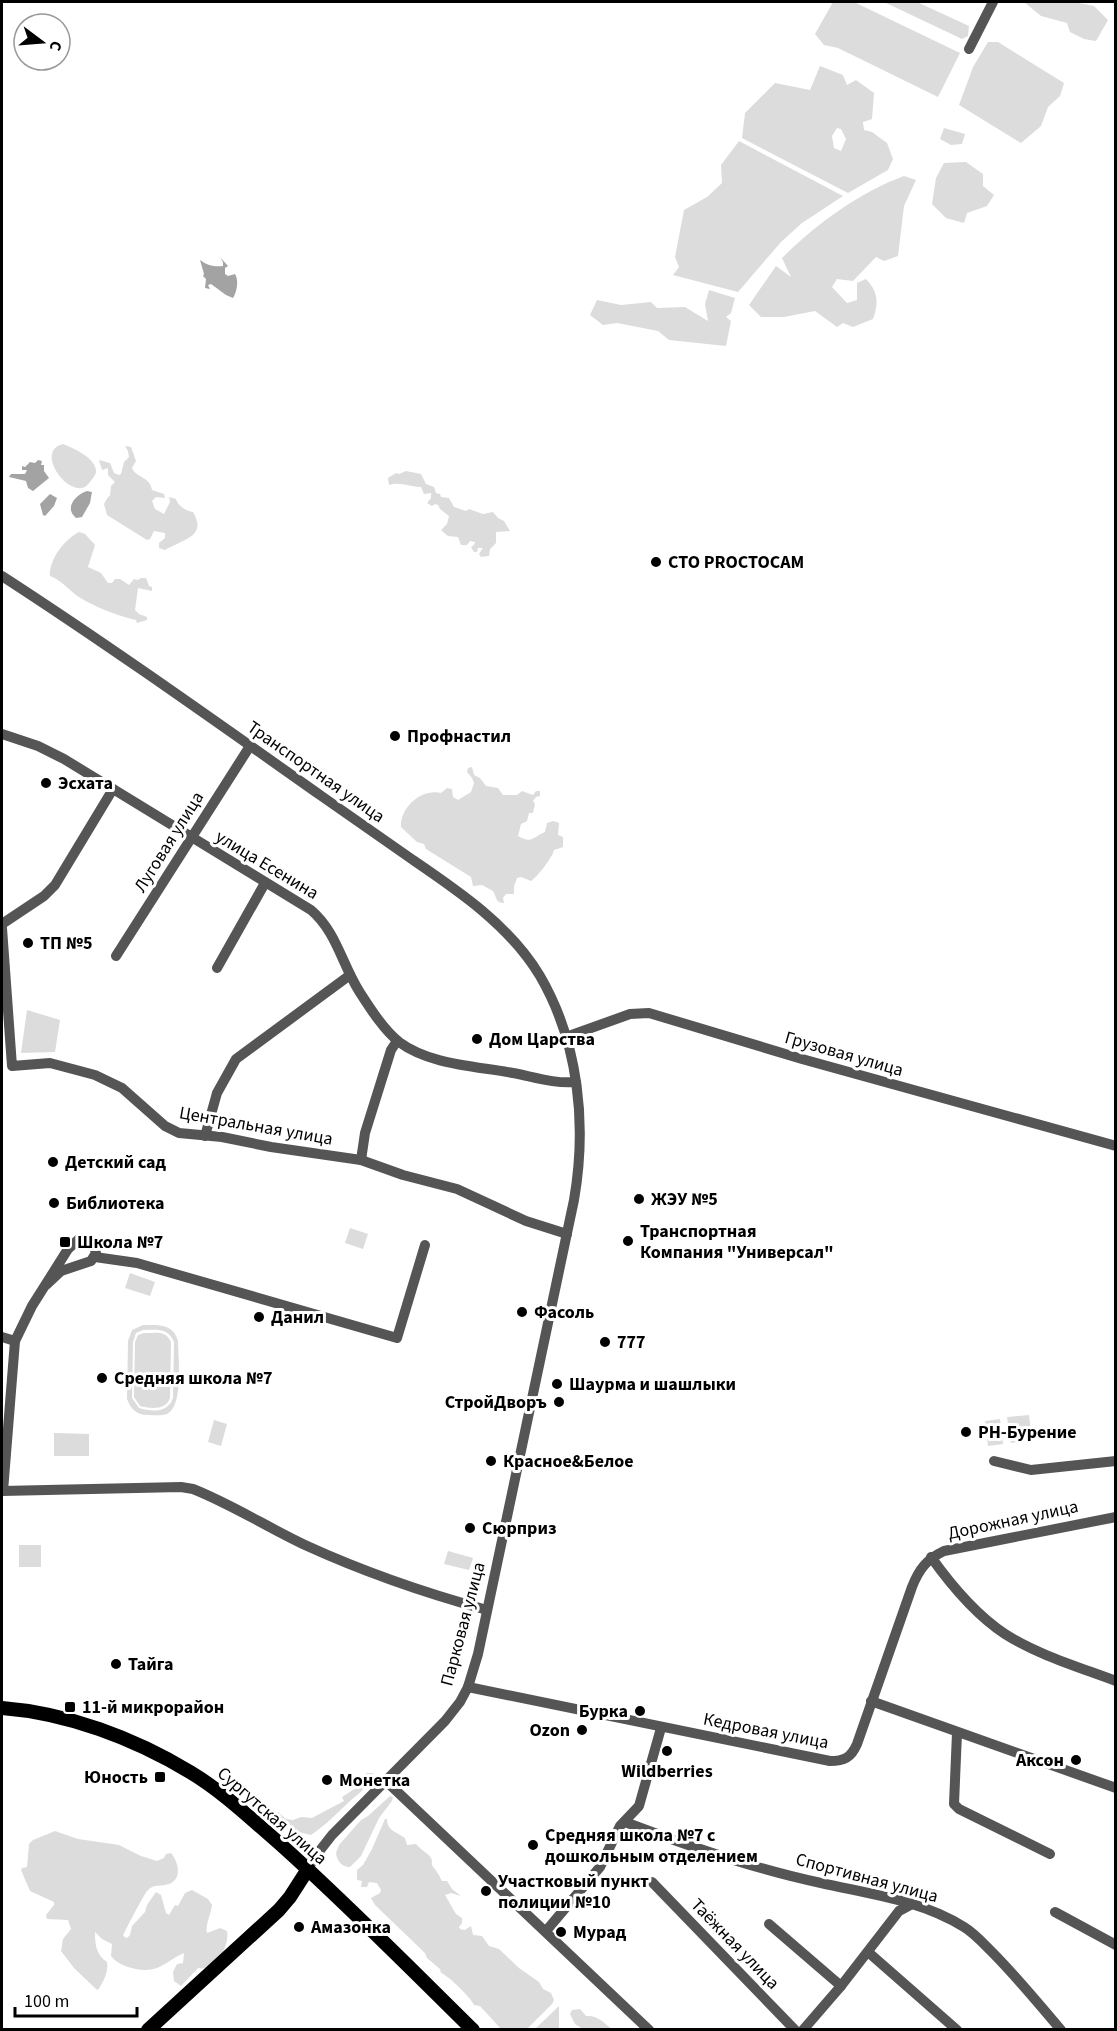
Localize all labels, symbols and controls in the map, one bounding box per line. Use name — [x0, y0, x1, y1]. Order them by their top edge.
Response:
north arrow — [12, 12, 72, 72]
text: С — [44, 38, 67, 53]
place label: СТО PROCTOCAM — [668, 550, 804, 575]
marker: СТО PROCTOCAM — [649, 555, 663, 569]
street label: Транспортная улица — [242, 715, 390, 829]
place label: Профнастил — [407, 724, 511, 749]
marker: Профнастил — [388, 729, 402, 743]
place label: Эсхата — [58, 771, 113, 796]
marker: Эсхата — [39, 776, 53, 790]
street label: Луговая улица — [128, 787, 210, 897]
street label: улица Есенина — [211, 824, 323, 906]
place label: ТП №5 — [40, 931, 92, 956]
marker: ТП №5 — [21, 936, 35, 950]
street label: Грузовая улица — [782, 1025, 906, 1083]
place label: Дом Царства — [489, 1027, 595, 1052]
marker: Дом Царства — [470, 1032, 484, 1046]
street label: Центральная улица — [177, 1100, 335, 1152]
place label: Детский сад — [65, 1150, 167, 1175]
marker: Детский сад — [46, 1155, 60, 1169]
place label: ЖЭУ №5 — [651, 1187, 718, 1212]
place label: Библиотека — [66, 1191, 165, 1216]
marker: ЖЭУ №5 — [632, 1192, 646, 1206]
marker: Библиотека — [47, 1196, 61, 1210]
place label: Транспортная Компания "Универсал" — [640, 1219, 834, 1265]
place label: Школа №7 — [77, 1230, 163, 1255]
marker: Транспортная Компания "Универсал" — [621, 1234, 635, 1248]
marker: Школа №7 — [58, 1235, 72, 1249]
place label: Фасоль — [534, 1300, 594, 1325]
place label: Данил — [271, 1305, 324, 1330]
marker: Фасоль — [515, 1305, 529, 1319]
marker: Данил — [252, 1310, 266, 1324]
place label: 777 — [617, 1330, 646, 1355]
marker: 777 — [598, 1335, 612, 1349]
place label: Средняя школа №7 — [114, 1366, 272, 1391]
marker: Средняя школа №7 — [95, 1371, 109, 1385]
place label: Шаурма и шашлыки — [569, 1372, 736, 1397]
marker: Шаурма и шашлыки — [550, 1377, 564, 1391]
place label: СтройДворъ — [445, 1390, 547, 1415]
marker: СтройДворъ — [552, 1395, 566, 1409]
place label: РН-Бурение — [978, 1420, 1077, 1445]
marker: РН-Бурение — [959, 1425, 973, 1439]
place label: Красное&Белое — [503, 1449, 634, 1474]
marker: Красное&Белое — [484, 1454, 498, 1468]
street label: Дорожная улица — [945, 1494, 1081, 1546]
place label: Сюрприз — [482, 1516, 556, 1541]
marker: Сюрприз — [463, 1521, 477, 1535]
street label: Парковая улица — [434, 1559, 492, 1689]
place label: Тайга — [128, 1652, 173, 1677]
marker: Тайга — [109, 1657, 123, 1671]
place label: 11-й микрорайон — [82, 1695, 224, 1720]
place label: Бурка — [579, 1699, 628, 1724]
marker: 11-й микрорайон — [63, 1700, 77, 1714]
marker: Бурка — [633, 1704, 647, 1718]
street label: Кедровая улица — [701, 1707, 831, 1755]
place label: Ozon — [530, 1718, 570, 1743]
marker: Ozon — [575, 1723, 589, 1737]
marker: Wildberries — [660, 1744, 674, 1758]
place label: Аксон — [1015, 1748, 1064, 1773]
marker: Аксон — [1069, 1753, 1083, 1767]
place label: Wildberries — [621, 1759, 713, 1784]
street label: Сургутская улица — [212, 1761, 332, 1871]
place label: Юность — [84, 1765, 148, 1790]
place label: Монетка — [339, 1768, 410, 1793]
marker: Юность — [153, 1770, 167, 1784]
marker: Монетка — [320, 1773, 334, 1787]
place label: Средняя школа №7 с дошкольным отделением — [545, 1823, 758, 1869]
marker: Средняя школа №7 с дошкольным отделением — [526, 1838, 540, 1852]
street label: Спортивная улица — [793, 1847, 941, 1909]
place label: Участковый пункт полиции №10 — [498, 1869, 649, 1915]
marker: Участковый пункт полиции №10 — [479, 1884, 493, 1898]
street label: Таёжная улица — [685, 1893, 785, 1995]
place label: Амазонка — [310, 1915, 391, 1940]
marker: Амазонка — [292, 1920, 306, 1934]
place label: Мурад — [573, 1920, 627, 1945]
marker: Мурад — [554, 1925, 568, 1939]
scale bar — [15, 1980, 136, 2018]
text: 100 m — [24, 1989, 69, 2014]

